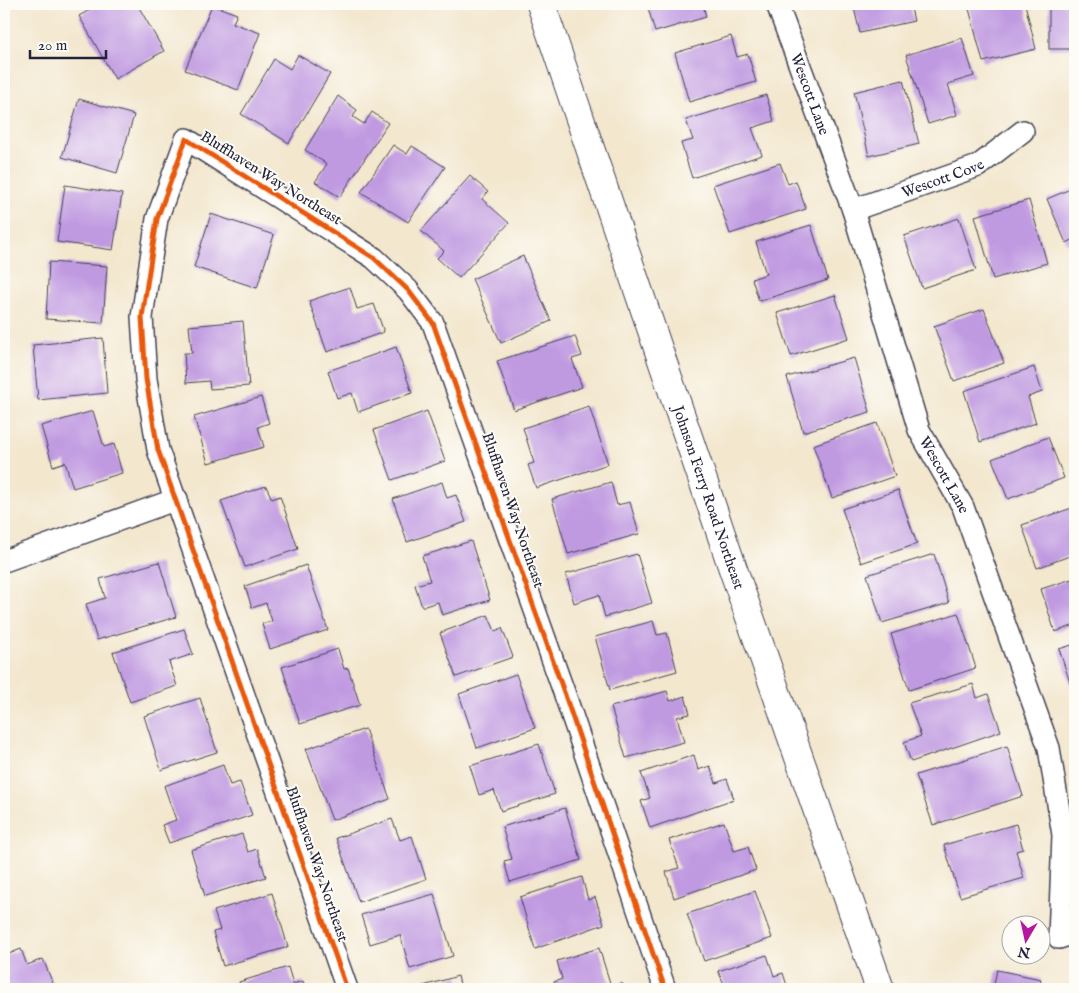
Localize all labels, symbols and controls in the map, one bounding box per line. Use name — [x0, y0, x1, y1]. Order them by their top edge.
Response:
scale bar — [30, 28, 106, 60]
text: 20 m — [38, 36, 68, 55]
street label: Wescott Lane — [786, 50, 834, 138]
street label: Bluffhaven Way Northeast — [197, 127, 345, 229]
street label: Wescott Cove — [899, 155, 988, 202]
street label: Johnson Ferry Road Northeast — [668, 401, 749, 592]
street label: Bluffhaven Way Northeast — [477, 430, 549, 590]
street label: Wescott Lane — [915, 433, 974, 516]
street label: Bluffhaven Way Northeast — [281, 784, 353, 944]
north arrow — [1002, 916, 1052, 966]
text: N — [1017, 942, 1033, 962]

